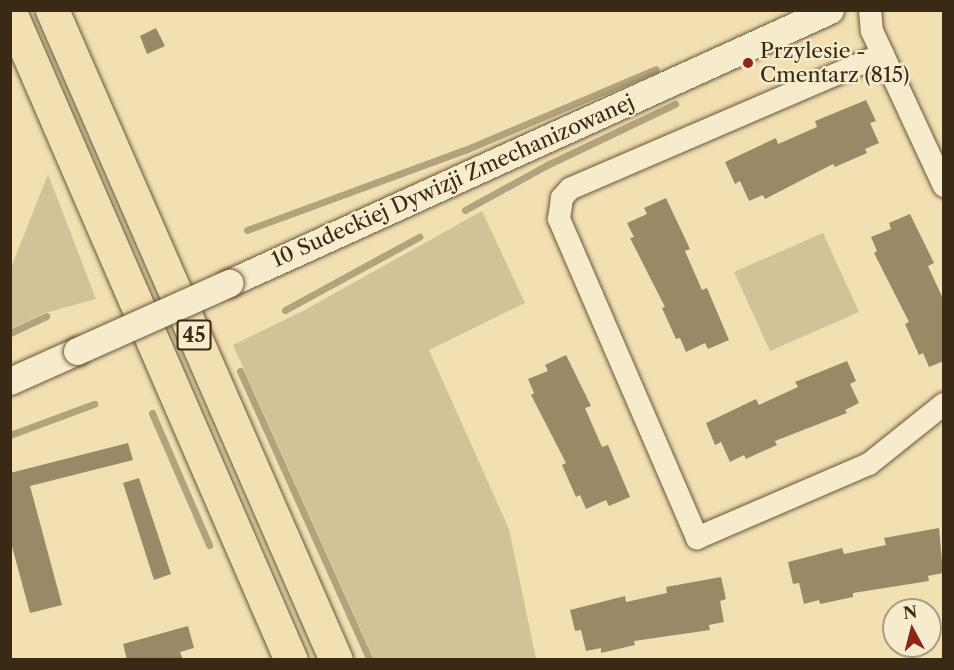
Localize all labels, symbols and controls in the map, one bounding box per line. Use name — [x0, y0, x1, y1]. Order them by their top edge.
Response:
place label: Przylesie - Cmentarz (815) — [760, 38, 909, 88]
marker: Przylesie - Cmentarz (815) — [741, 56, 755, 70]
street label: 10 Sudeckiej Dywizji Zmechanizowanej — [268, 89, 638, 273]
road number: 45 — [176, 318, 212, 352]
north arrow — [882, 598, 942, 658]
text: N — [902, 601, 918, 623]

